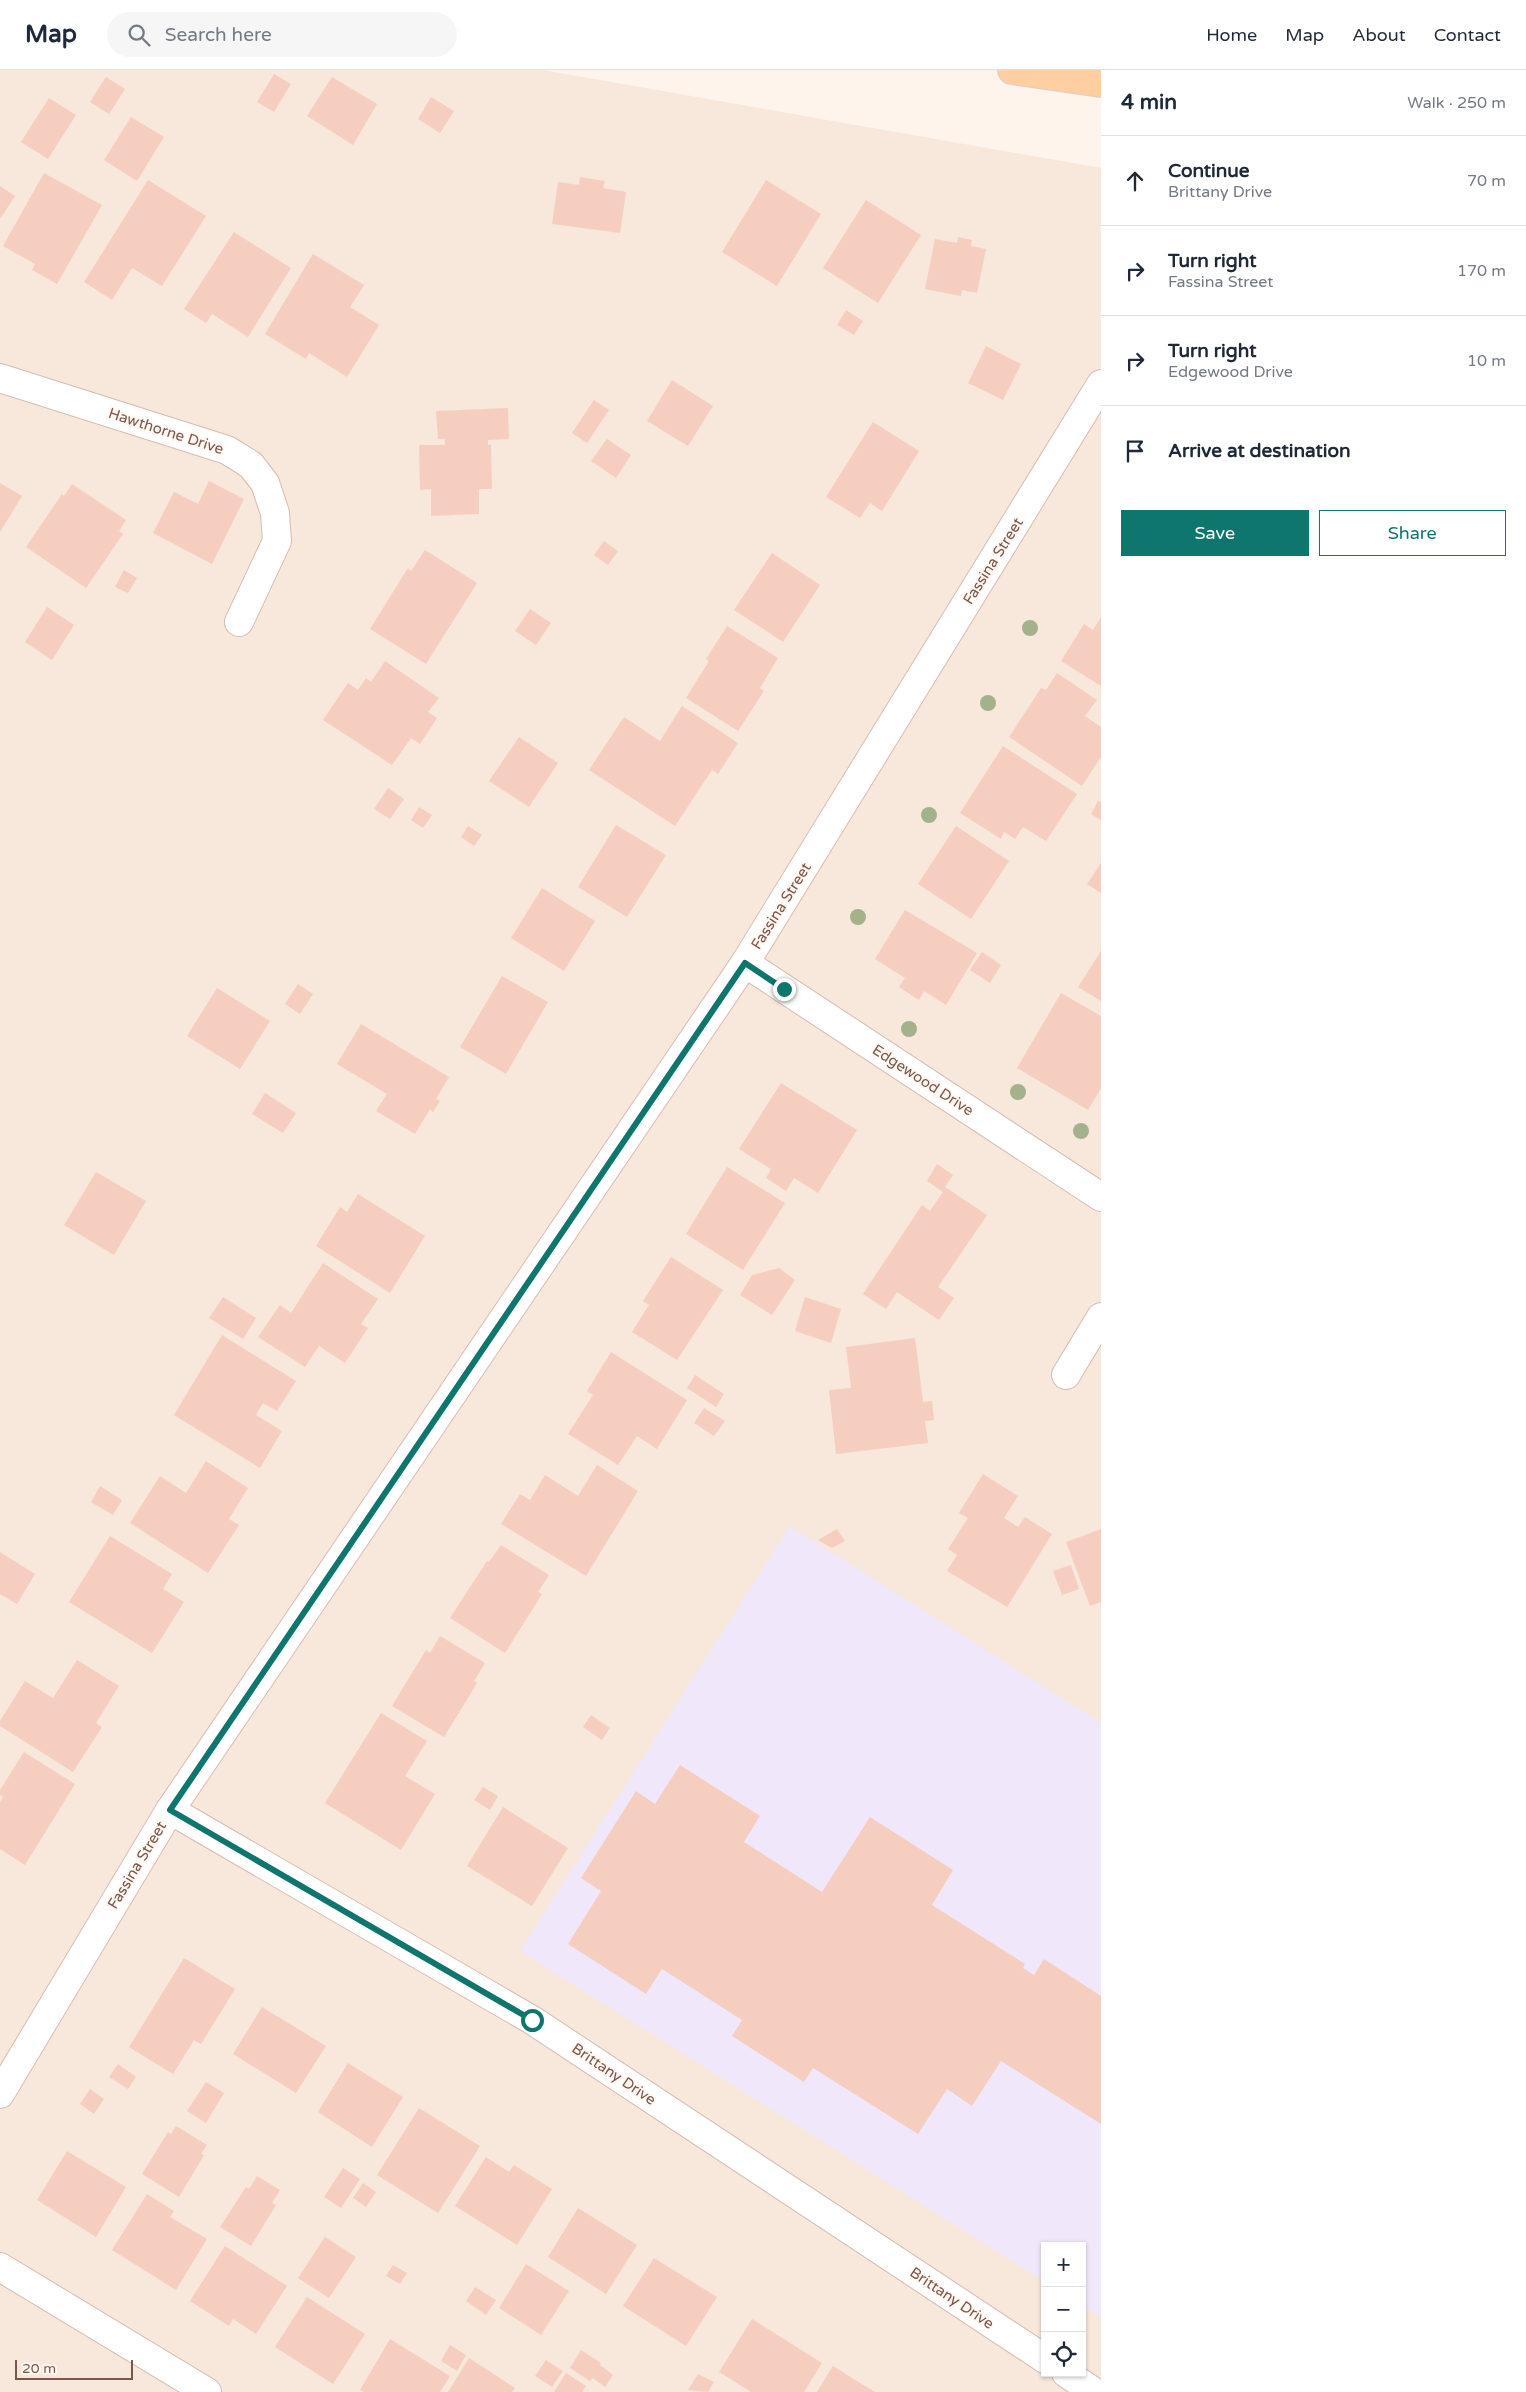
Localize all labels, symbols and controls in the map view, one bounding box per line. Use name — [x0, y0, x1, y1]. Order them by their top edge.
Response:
search box — [107, 12, 457, 57]
text: Map — [25, 20, 77, 49]
icon: search — [125, 21, 153, 49]
text: Search here — [165, 24, 272, 46]
text: Home — [1206, 24, 1257, 46]
text: Map — [1285, 24, 1324, 46]
text: About — [1352, 24, 1406, 46]
text: Contact — [1434, 24, 1501, 46]
text: 4 min — [1121, 90, 1177, 115]
text: Walk · 250 m — [1407, 93, 1506, 113]
text: Continue — [1168, 160, 1250, 182]
icon: ahead — [1121, 167, 1149, 195]
text: 70 m — [1467, 171, 1506, 191]
text: Brittany Drive — [1168, 182, 1272, 202]
text: Turn right — [1168, 250, 1256, 272]
icon: right — [1121, 257, 1149, 285]
text: 170 m — [1457, 261, 1506, 281]
text: Fassina Street — [1168, 272, 1273, 292]
text: Turn right — [1168, 340, 1256, 362]
icon: right — [1121, 347, 1149, 375]
text: 10 m — [1467, 351, 1506, 371]
text: Edgewood Drive — [1168, 362, 1293, 382]
street label: Hawthorne Drive — [106, 404, 226, 458]
icon: arrive — [1121, 437, 1149, 465]
text: Arrive at destination — [1168, 440, 1351, 462]
button: Save — [1121, 510, 1309, 556]
button: Share — [1319, 510, 1506, 556]
street label: Fassina Street — [959, 514, 1027, 608]
street label: Fassina Street — [747, 859, 815, 953]
route end — [773, 978, 796, 1001]
street label: Edgewood Drive — [869, 1041, 977, 1119]
street label: Fassina Street — [104, 1818, 170, 1912]
route start — [521, 2009, 544, 2032]
street label: Brittany Drive — [569, 2039, 659, 2109]
map controls — [1041, 2242, 1086, 2377]
button: + — [1041, 2242, 1086, 2287]
street label: Brittany Drive — [907, 2263, 997, 2333]
button: − — [1041, 2287, 1086, 2332]
button: locate — [1041, 2332, 1086, 2377]
scale bar — [15, 2357, 132, 2380]
text: 20 m — [22, 2360, 56, 2377]

